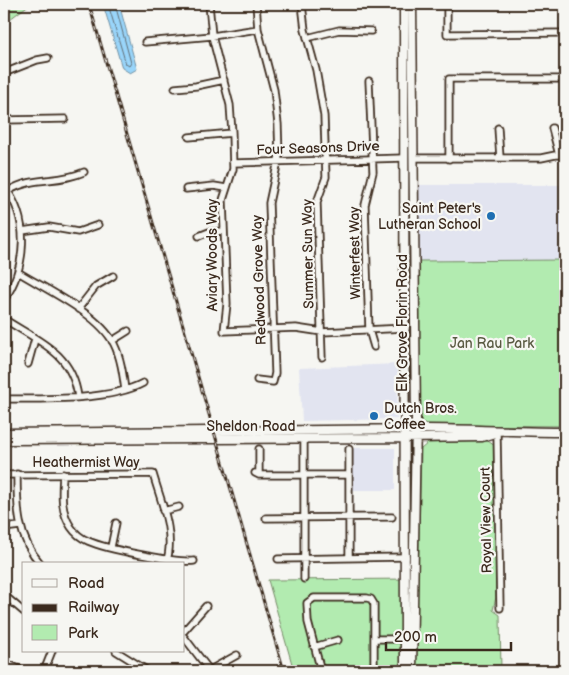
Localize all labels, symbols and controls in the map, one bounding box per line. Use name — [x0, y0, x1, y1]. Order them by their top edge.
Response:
street label: Four Seasons Drive — [256, 137, 380, 159]
street label: Aviary Woods Way — [204, 198, 221, 311]
street label: Summer Sun Way — [299, 198, 317, 309]
place label: Saint Peter's Lutheran School — [378, 200, 481, 233]
street label: Winterfest Way — [346, 206, 364, 300]
marker: Saint Peter's Lutheran School — [485, 210, 497, 222]
street label: Redwood Grove Way — [248, 214, 270, 345]
street label: Elk Grove Florin Road — [394, 254, 411, 392]
park label: Jan Rau Park — [450, 335, 534, 352]
place label: Dutch Bros. Coffee — [384, 400, 457, 433]
marker: Dutch Bros. Coffee — [368, 410, 380, 422]
street label: Sheldon Road — [206, 418, 296, 435]
street label: Heathermist Way — [32, 454, 140, 471]
street label: Royal View Court — [477, 466, 495, 573]
legend — [22, 562, 185, 652]
text: Road — [68, 574, 104, 593]
text: Railway — [68, 598, 119, 617]
scale bar — [386, 620, 512, 652]
text: Park — [68, 624, 99, 643]
text: 200 m — [394, 628, 437, 647]

